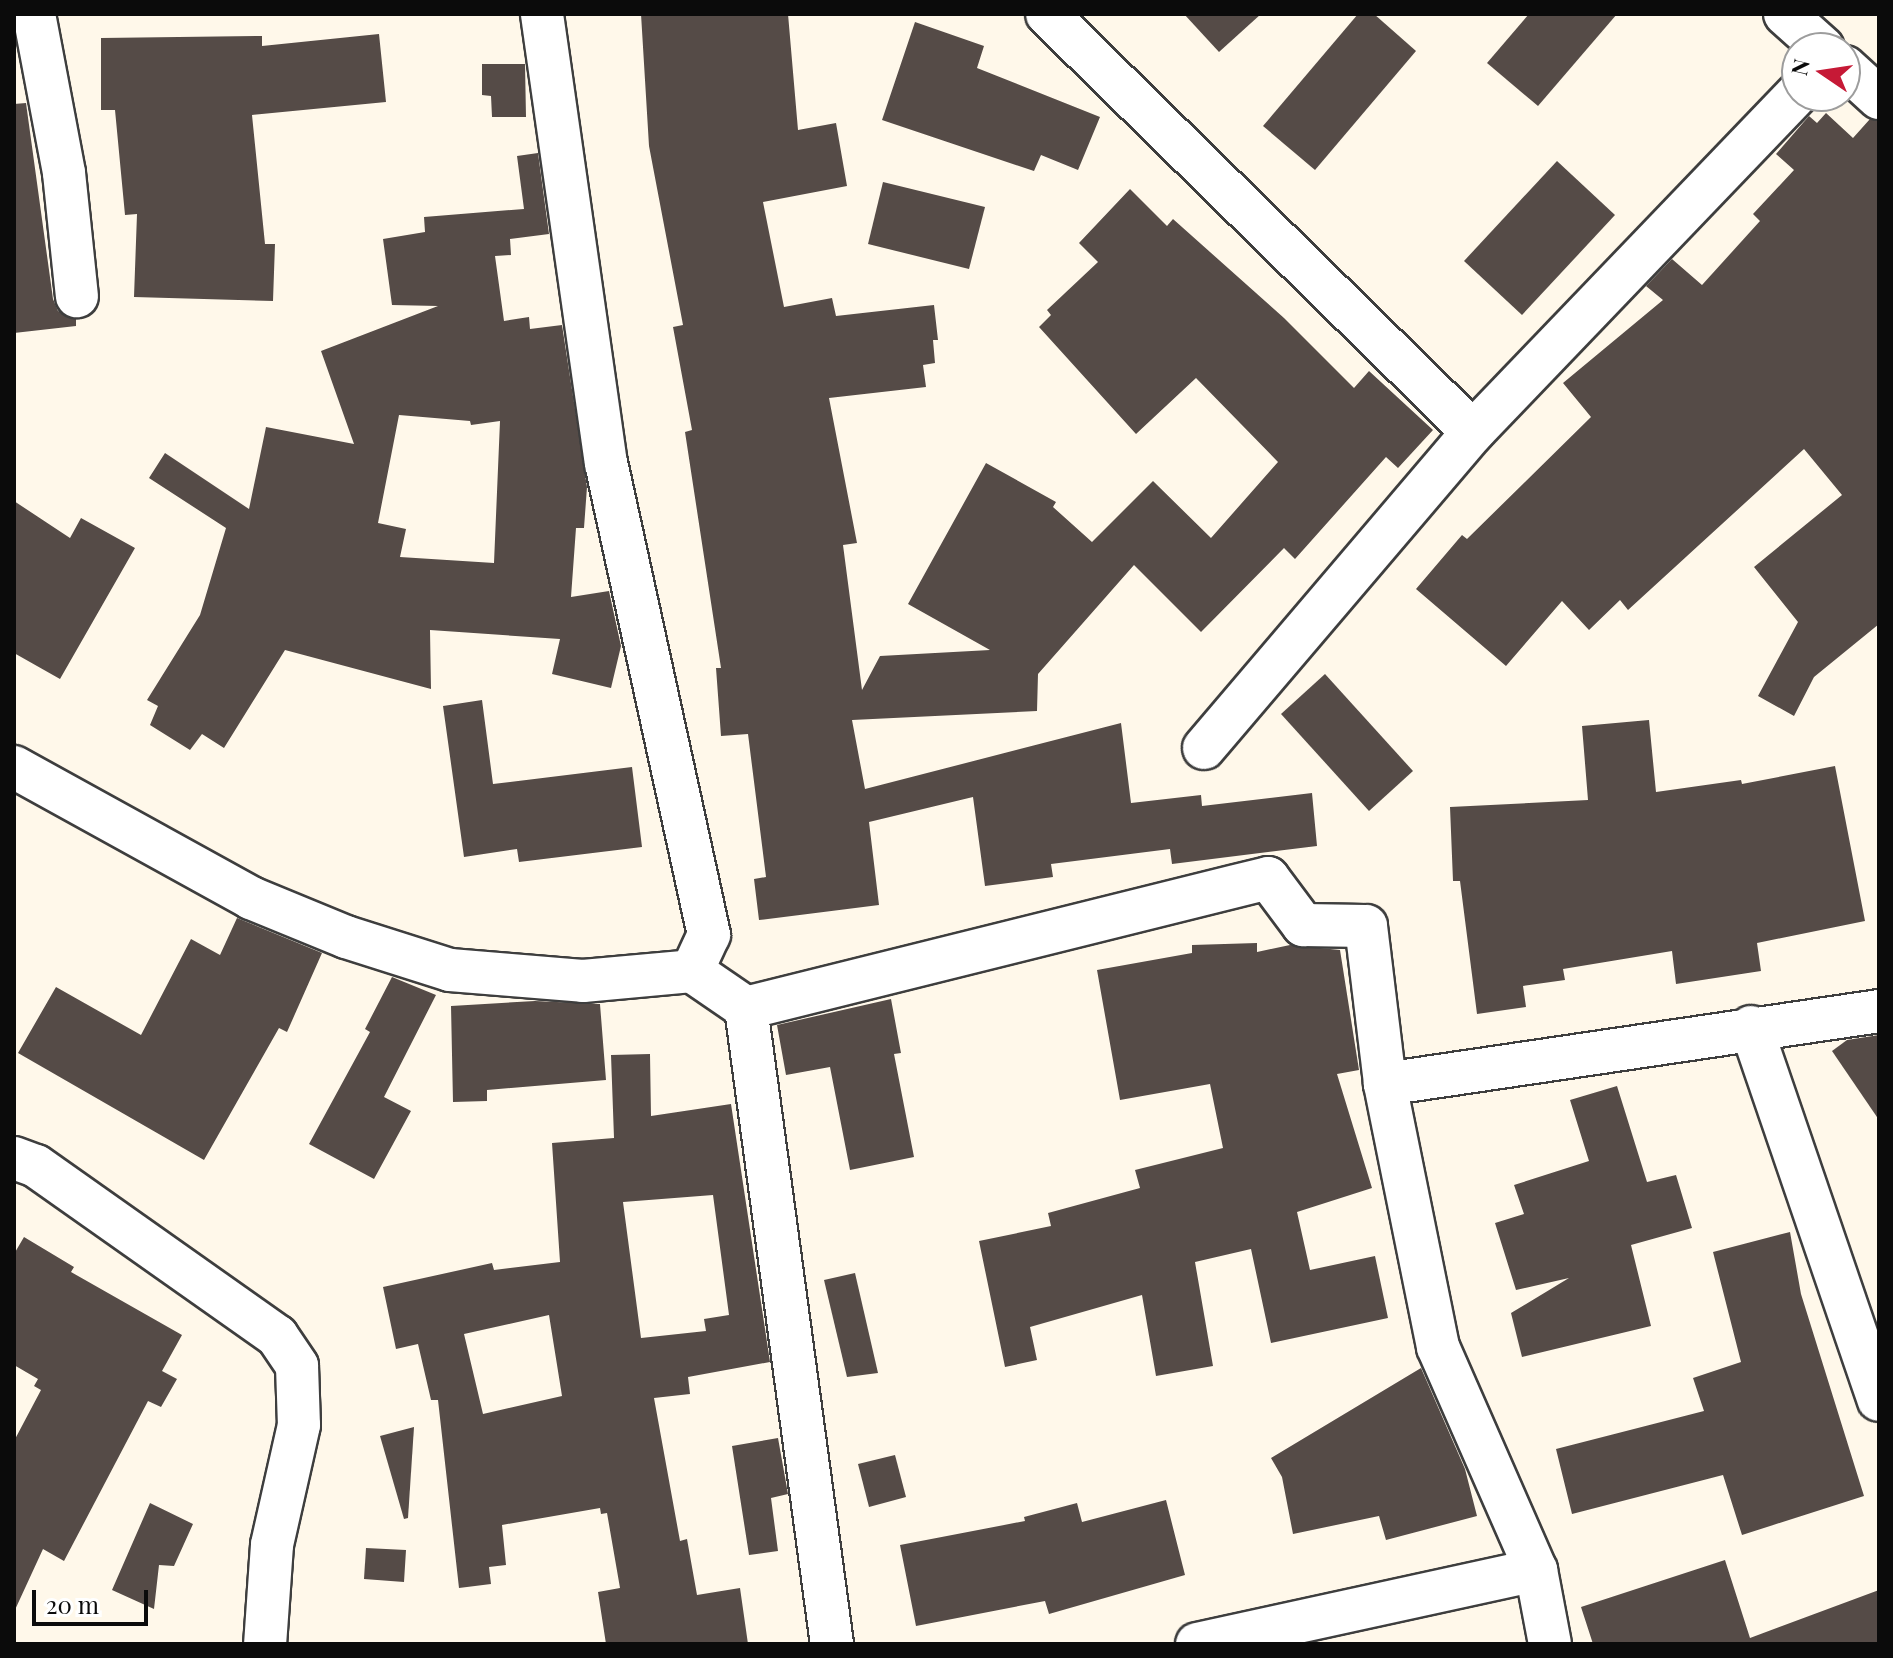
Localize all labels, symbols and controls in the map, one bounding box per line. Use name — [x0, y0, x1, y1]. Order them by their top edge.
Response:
north arrow — [1781, 32, 1861, 112]
text: N — [1783, 56, 1816, 78]
scale bar — [36, 1574, 152, 1624]
text: 20 m — [46, 1588, 99, 1620]

